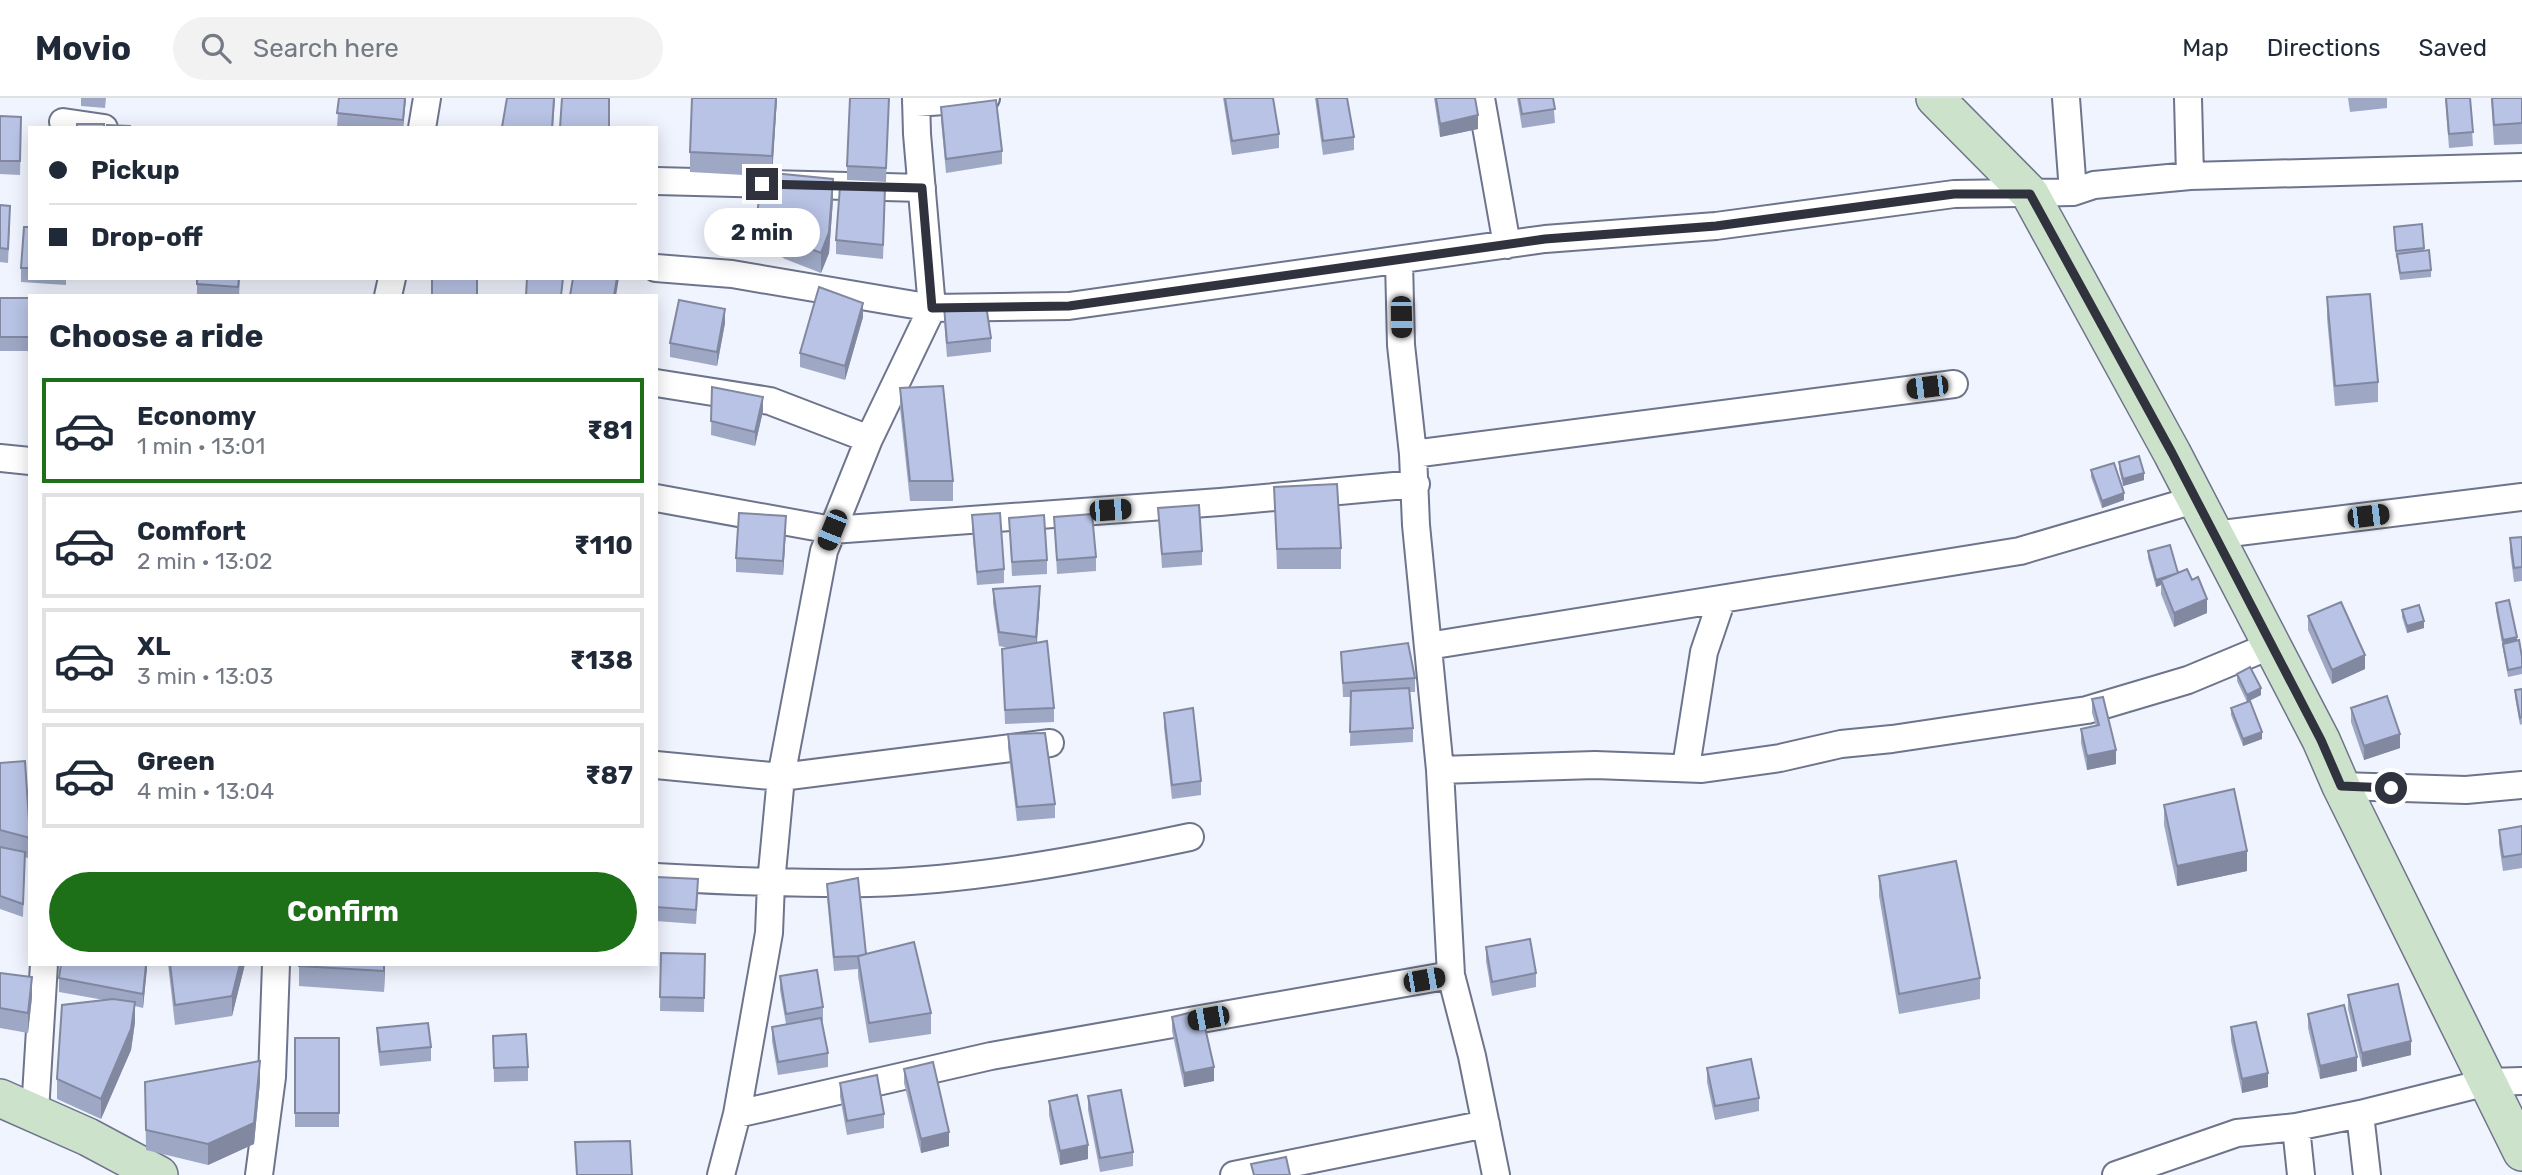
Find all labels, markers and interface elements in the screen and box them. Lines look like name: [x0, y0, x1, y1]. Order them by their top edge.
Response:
search box: [173, 17, 663, 80]
text: Movio: [35, 29, 131, 68]
icon: search: [197, 29, 235, 67]
text: Search here: [253, 33, 399, 64]
text: Map: [2182, 34, 2229, 62]
text: Directions: [2267, 34, 2380, 62]
text: Saved: [2418, 34, 2487, 62]
text: Pickup: [91, 155, 180, 186]
route end: [746, 168, 778, 200]
callout: 2 min: [704, 208, 820, 258]
text: 2 min: [731, 218, 793, 246]
text: Drop-off: [91, 222, 203, 253]
car: [1391, 296, 1412, 338]
text: Choose a ride: [49, 317, 263, 355]
car: [1905, 374, 1950, 400]
icon: car: [53, 399, 116, 462]
text: Economy: [137, 401, 256, 432]
text: ₹81: [587, 415, 633, 446]
text: 1 min · 13:01: [137, 432, 265, 460]
car: [1089, 498, 1132, 522]
car: [2346, 503, 2391, 529]
car: [815, 507, 850, 553]
icon: car: [53, 514, 116, 577]
text: Comfort: [137, 516, 246, 547]
text: ₹110: [574, 530, 633, 561]
text: 2 min · 13:02: [137, 547, 273, 575]
icon: car: [53, 629, 116, 692]
text: XL: [137, 631, 170, 662]
text: ₹138: [570, 645, 633, 676]
text: 3 min · 13:03: [137, 662, 273, 690]
icon: car: [53, 744, 116, 807]
text: Green: [137, 746, 215, 777]
text: ₹87: [585, 760, 633, 791]
route start: [2375, 772, 2407, 804]
text: 4 min · 13:04: [137, 777, 274, 805]
button: Confirm: [49, 872, 637, 952]
car: [1402, 966, 1447, 994]
car: [1186, 1004, 1231, 1032]

